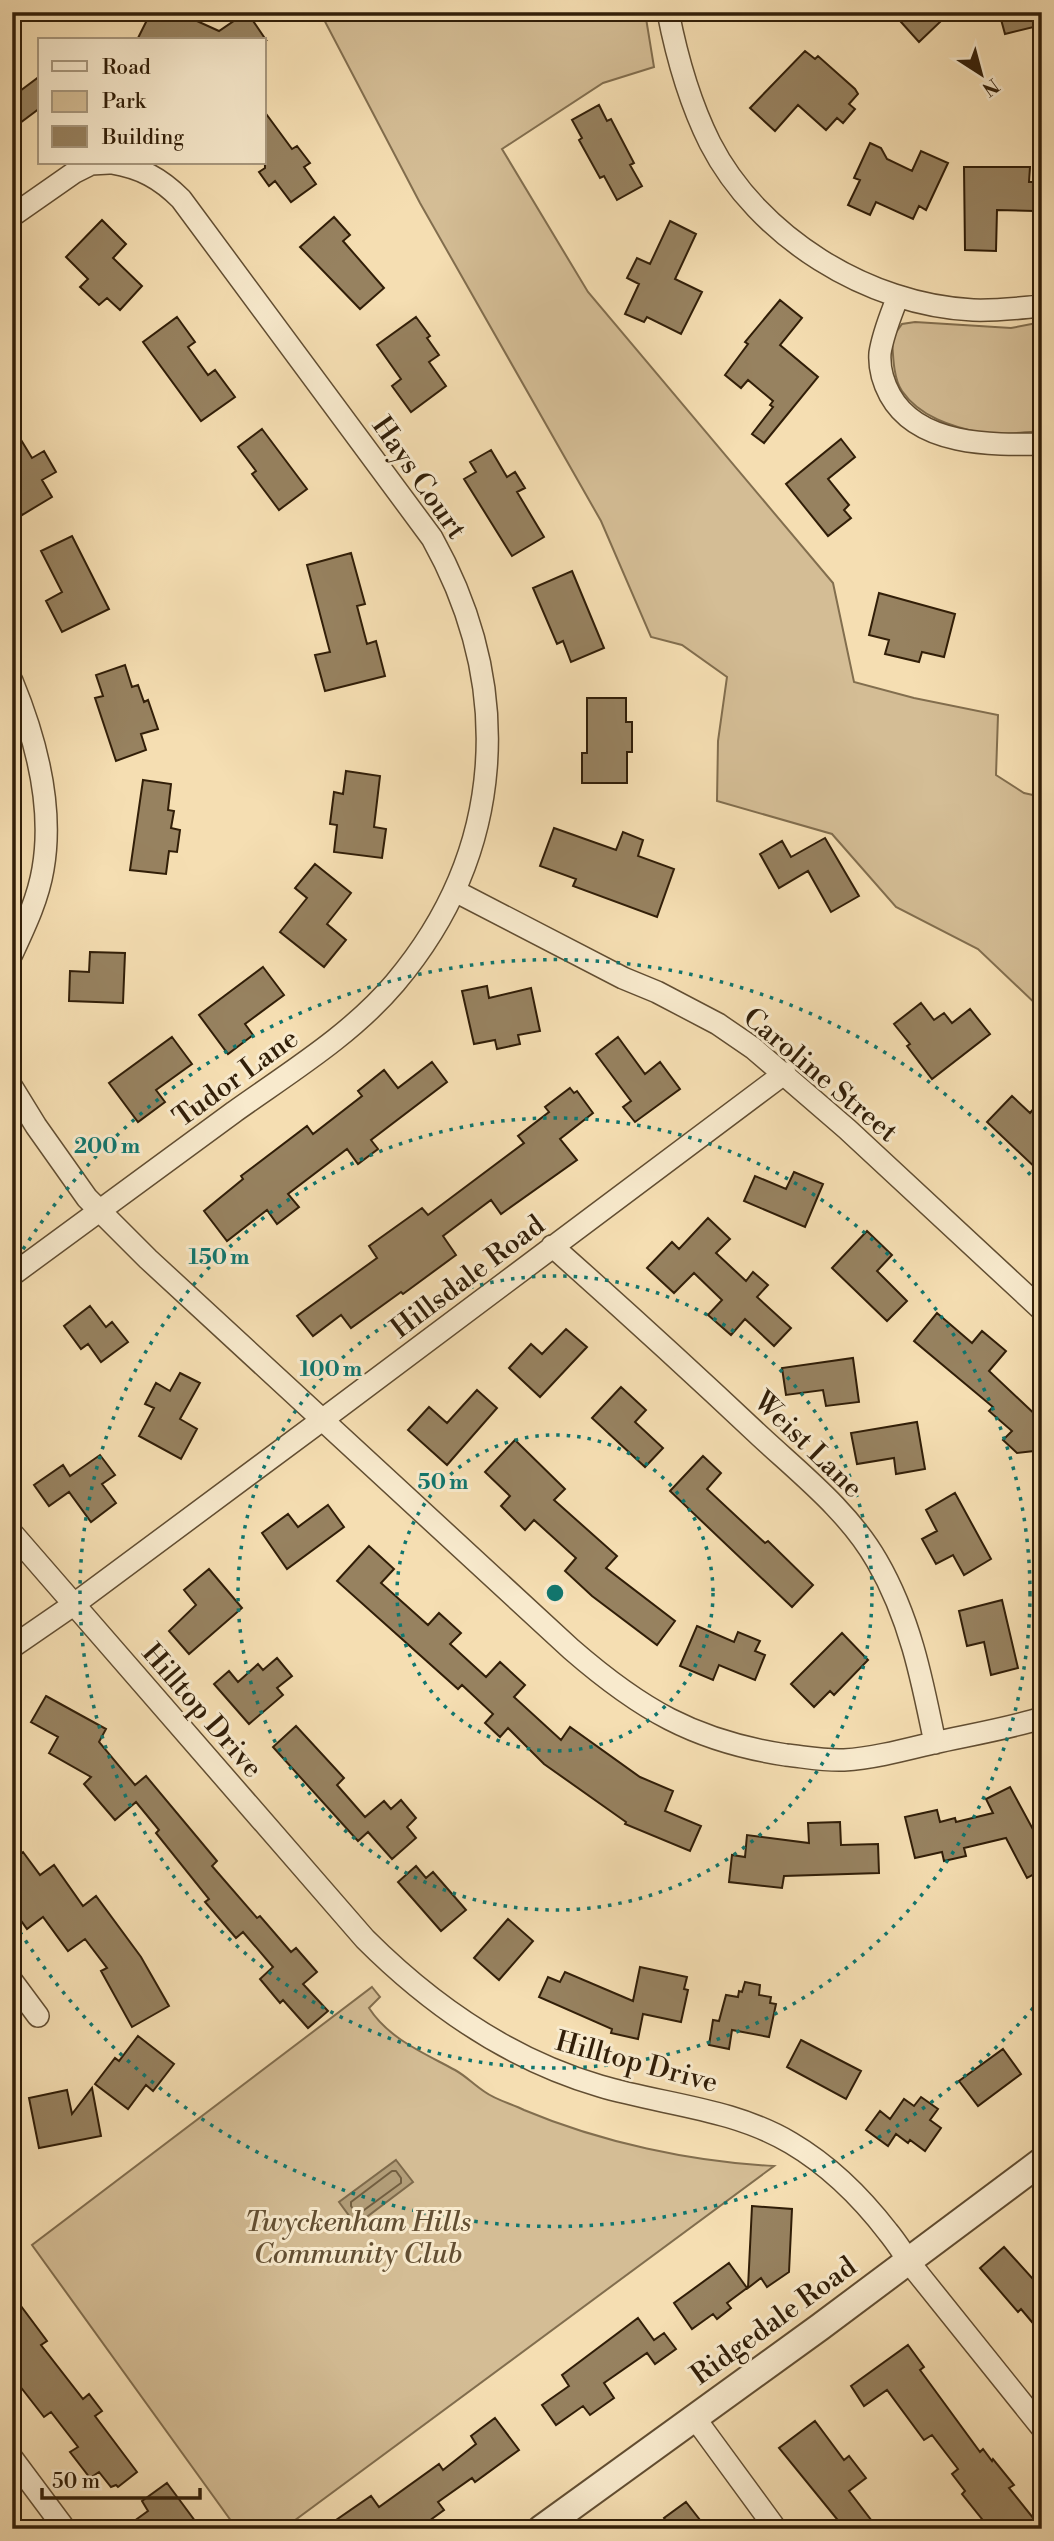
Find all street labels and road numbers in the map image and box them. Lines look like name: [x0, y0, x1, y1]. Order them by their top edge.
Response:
street label: Hays Court: [364, 410, 474, 546]
street label: Caroline Street: [736, 1000, 905, 1150]
street label: Tudor Lane: [166, 1021, 305, 1135]
street label: Hillsdale Road: [384, 1208, 552, 1346]
street label: Weist Lane: [745, 1384, 870, 1506]
street label: Hilltop Drive: [134, 1637, 270, 1785]
street label: Hilltop Drive: [552, 2024, 722, 2101]
street label: Ridgedale Road: [684, 2249, 864, 2393]

